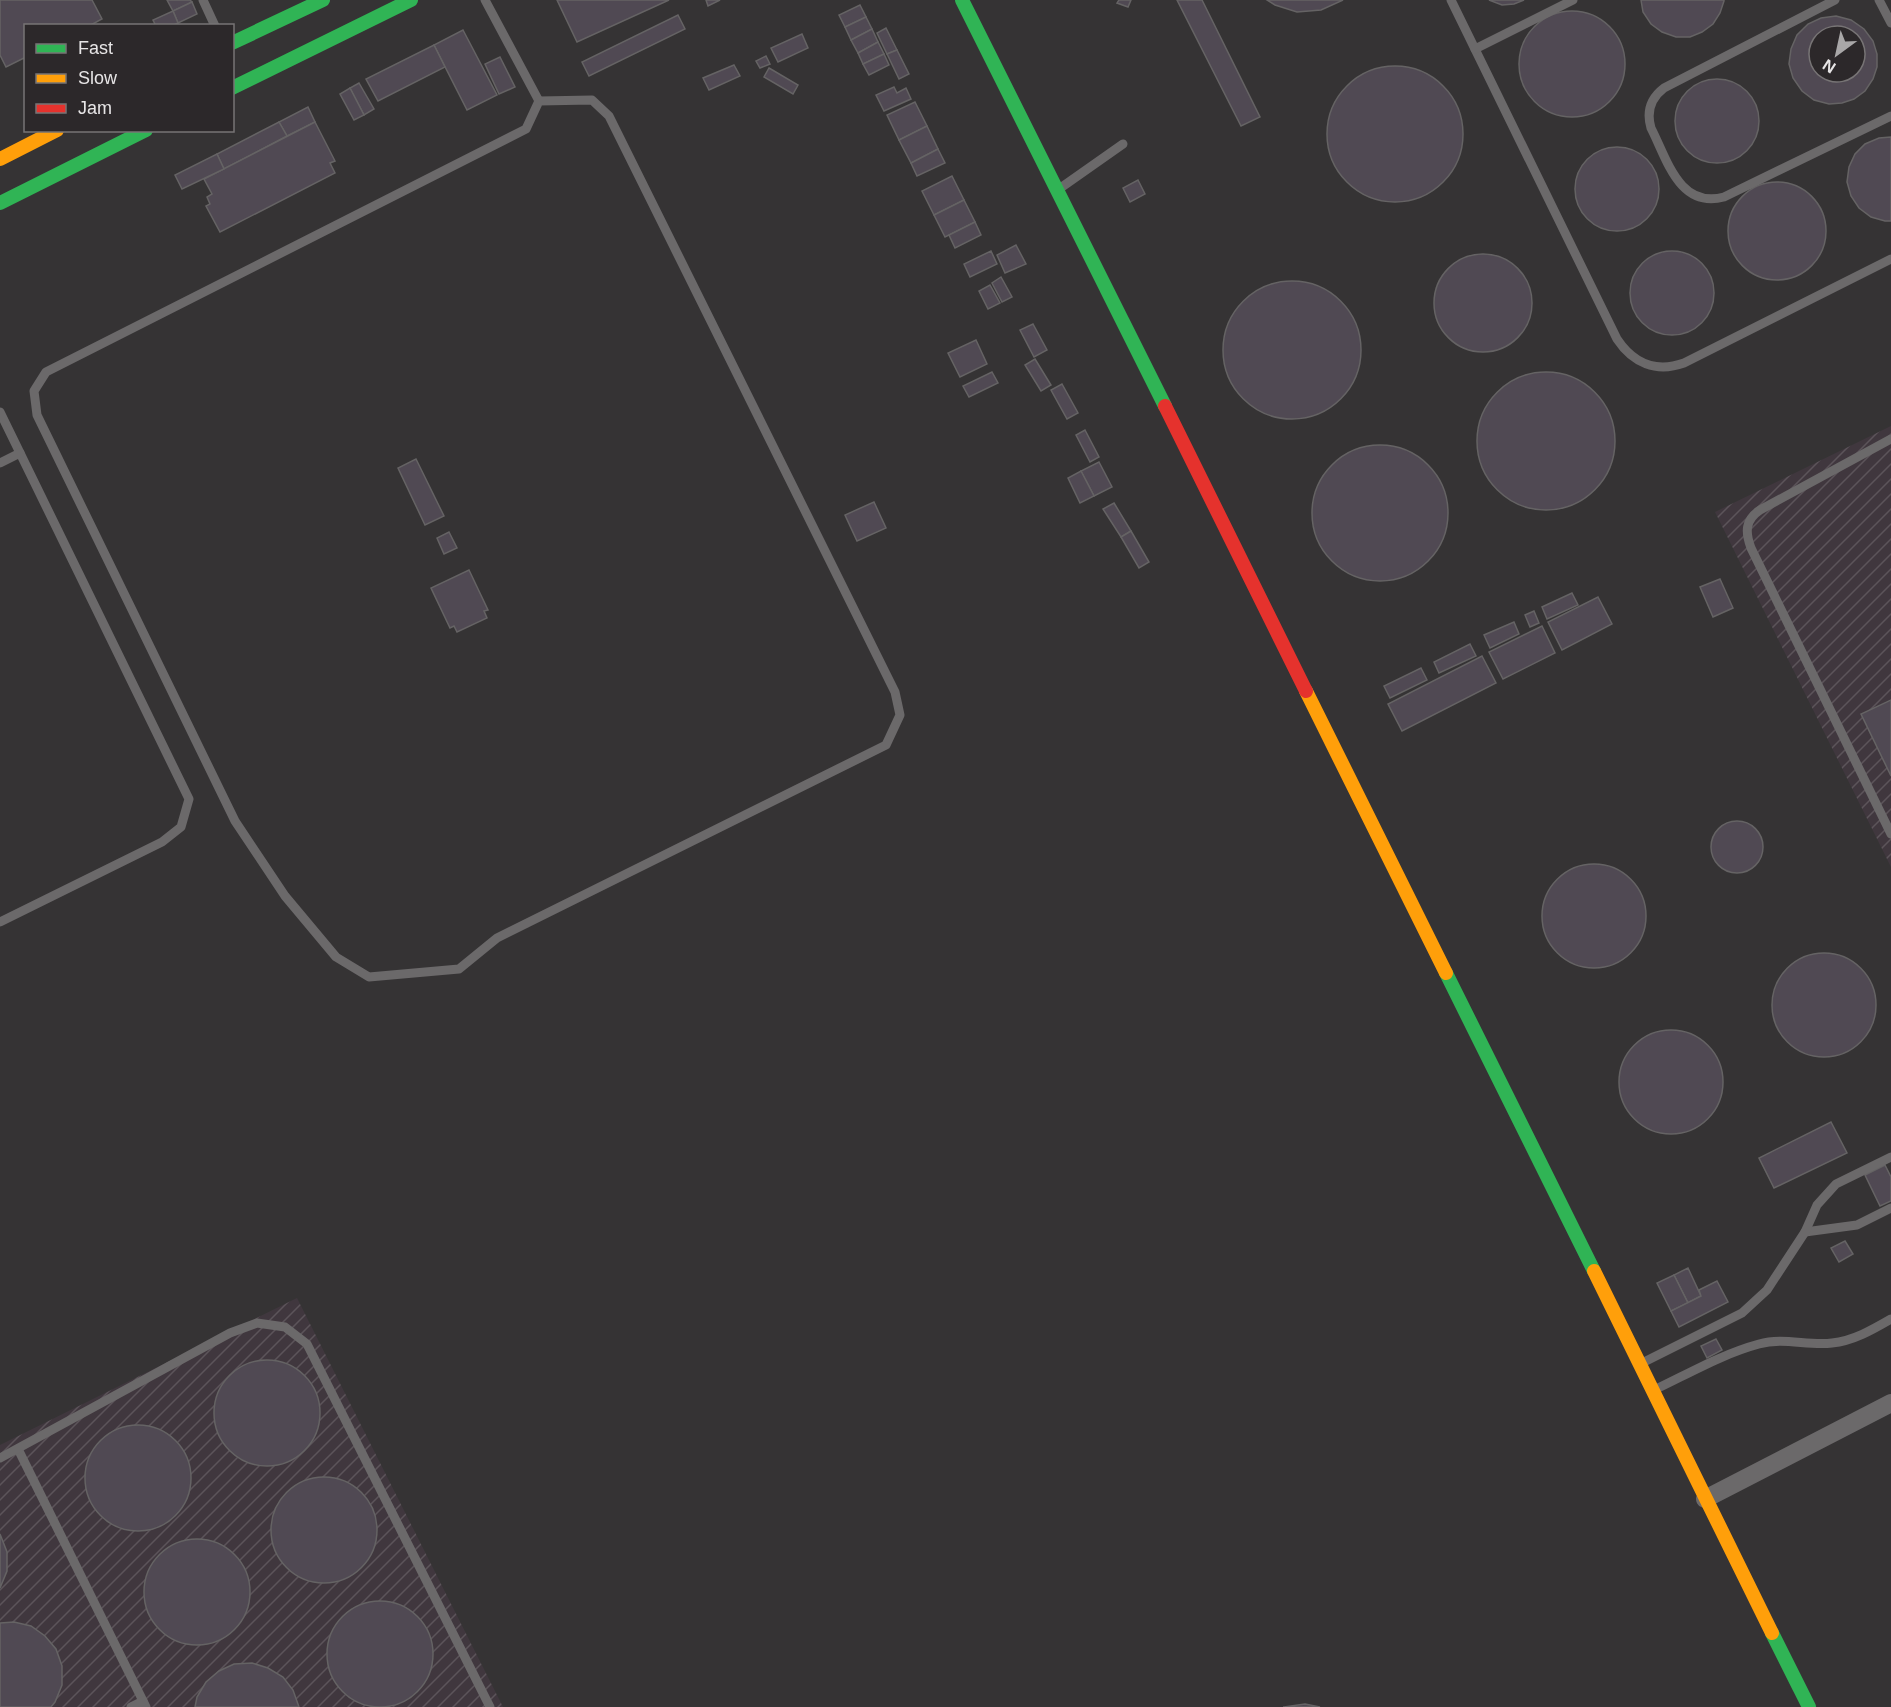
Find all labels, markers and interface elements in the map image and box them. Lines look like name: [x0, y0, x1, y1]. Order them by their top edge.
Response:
legend: [24, 24, 234, 132]
north arrow: [1807, 24, 1867, 84]
text: Fast: [78, 38, 113, 58]
text: N: [1820, 56, 1839, 76]
text: Slow: [78, 68, 118, 88]
text: Jam: [78, 98, 112, 118]

